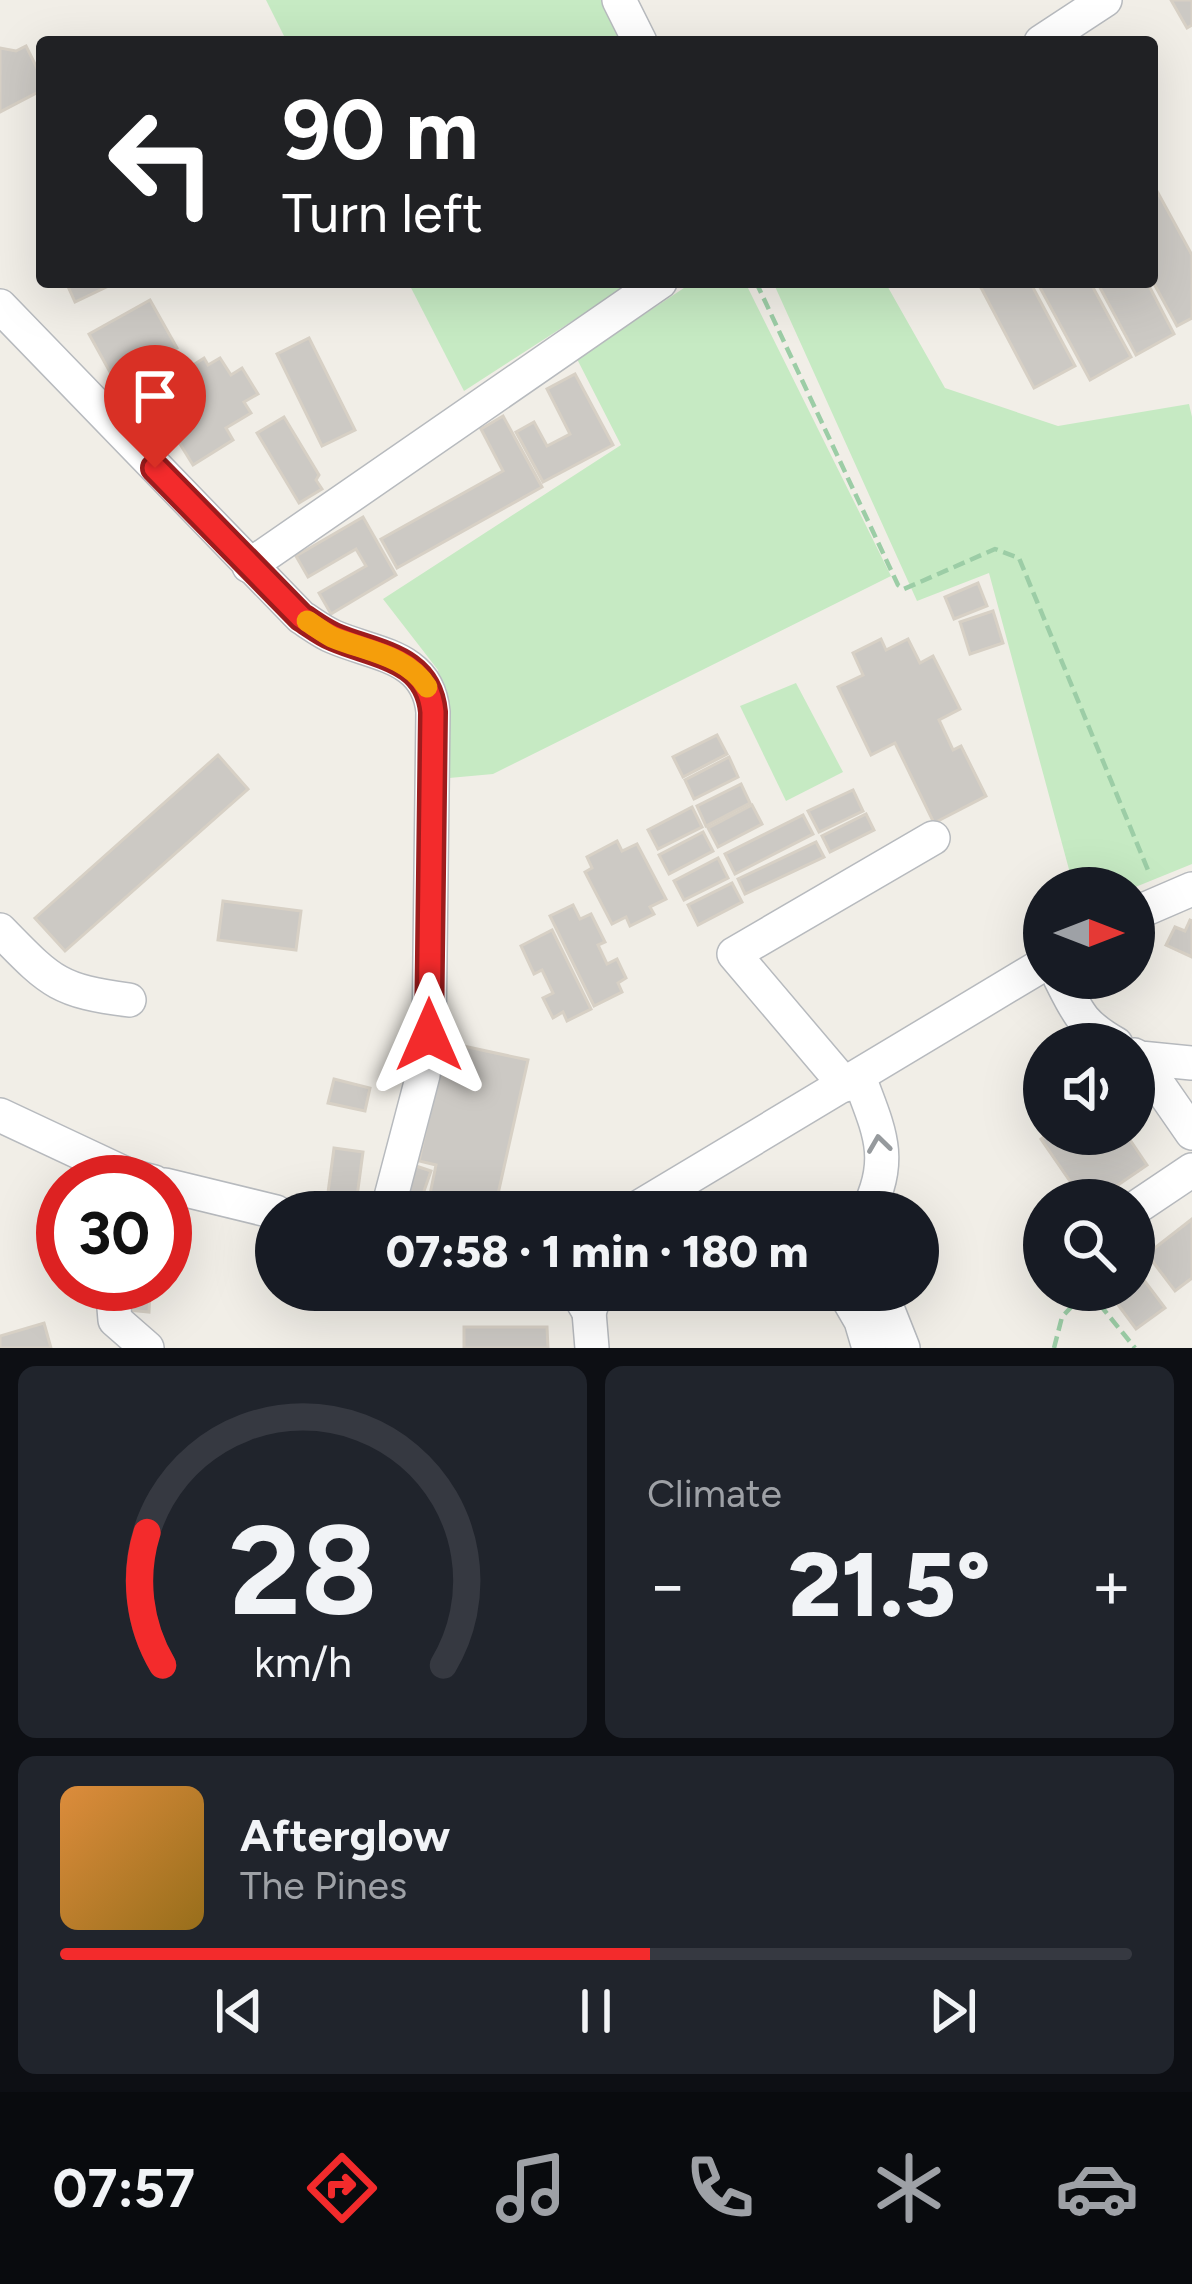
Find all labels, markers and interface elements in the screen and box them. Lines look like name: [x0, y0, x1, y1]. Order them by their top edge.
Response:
text: 90 m: [282, 79, 478, 180]
icon: left: [84, 84, 240, 240]
text: Turn left: [282, 181, 483, 246]
pin: [104, 345, 206, 468]
icon: arrive: [122, 363, 188, 429]
north arrow: [1023, 867, 1155, 999]
map controls: [1023, 867, 1155, 1311]
position arrow: [366, 972, 492, 1098]
button: sound: [1023, 1023, 1155, 1155]
one-way arrow: [867, 1135, 893, 1154]
speed limit sign: 30: [36, 1155, 192, 1311]
button: search: [1023, 1179, 1155, 1311]
text: 07:58 · 1 min · 180 m: [386, 1224, 808, 1278]
text: Climate: [647, 1470, 782, 1517]
text: 28: [228, 1495, 377, 1645]
text: 21.5°: [788, 1530, 991, 1639]
text: −: [647, 1545, 688, 1625]
text: +: [1091, 1545, 1132, 1625]
text: km/h: [254, 1636, 351, 1688]
text: Afterglow: [240, 1808, 450, 1862]
text: The Pines: [240, 1862, 407, 1909]
icon: previous: [206, 1978, 272, 2044]
icon: pause: [563, 1978, 629, 2044]
icon: next: [920, 1978, 986, 2044]
icon: directions: [300, 2146, 384, 2230]
icon: music: [489, 2146, 573, 2230]
icon: phone: [678, 2146, 762, 2230]
icon: climate: [867, 2146, 951, 2230]
icon: car: [1055, 2146, 1139, 2230]
text: 07:57: [52, 2156, 195, 2221]

